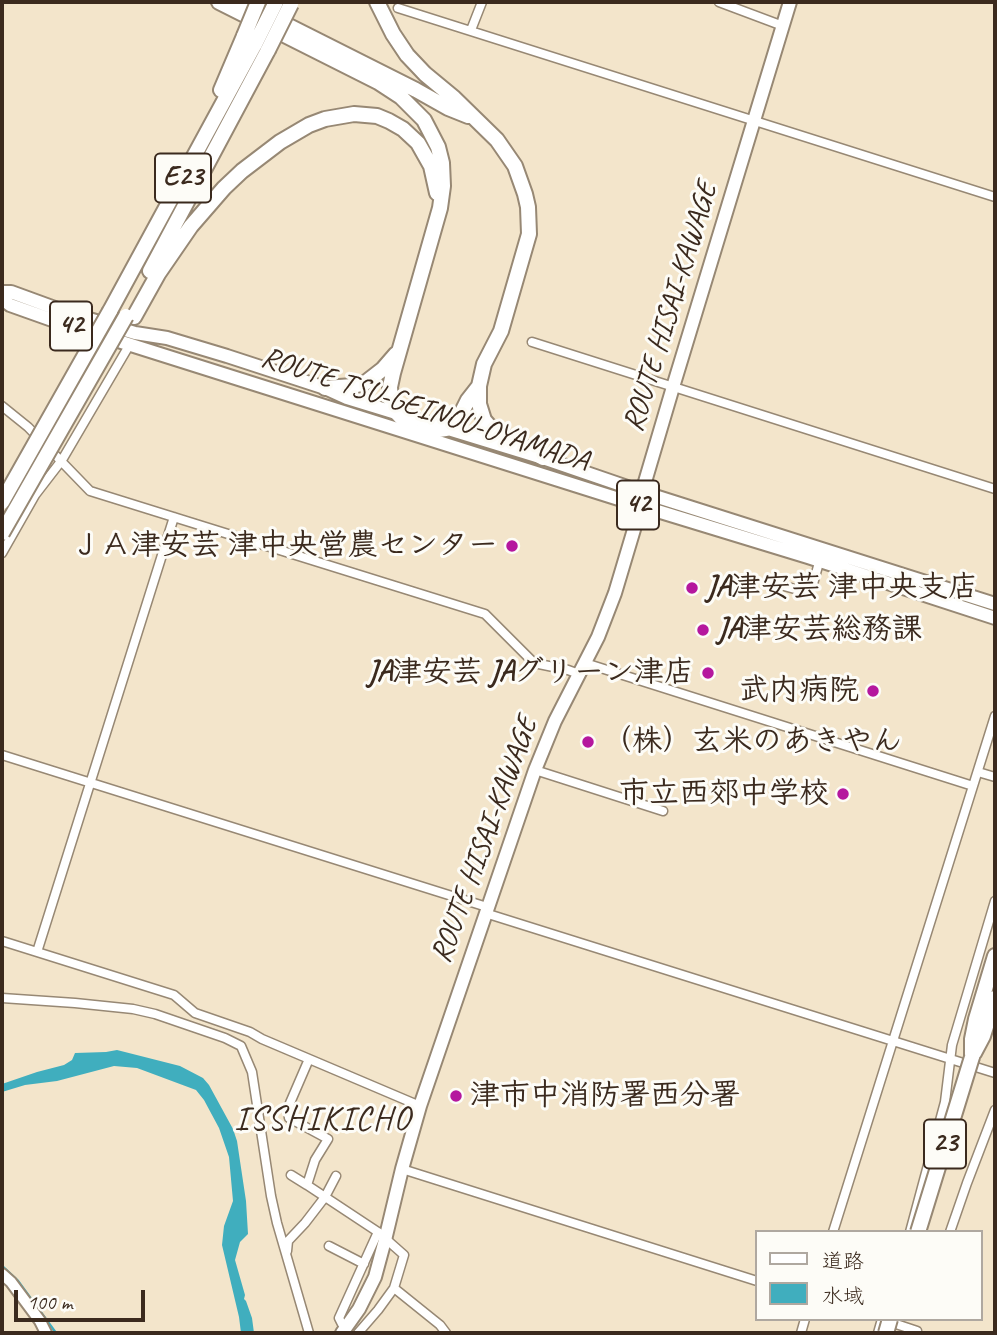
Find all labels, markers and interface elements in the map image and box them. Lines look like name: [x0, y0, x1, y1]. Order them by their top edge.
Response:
road number: E23: [155, 154, 211, 202]
street label: ROUTE HISAI-KAWAGE: [616, 178, 726, 436]
road number: 42: [50, 302, 92, 350]
street label: ROUTE TSU-GEINOU-OYAMADA: [257, 340, 593, 480]
road number: 42: [617, 480, 659, 530]
place label: ＪＡ津安芸 津中央営農センター: [71, 528, 498, 564]
marker: ＪＡ津安芸 津中央営農センター: [504, 538, 520, 554]
place label: JA津安芸 津中央支店: [706, 570, 978, 606]
marker: JA津安芸 津中央支店: [684, 580, 700, 596]
place label: JA津安芸総務課: [717, 612, 922, 648]
marker: JA津安芸総務課: [695, 622, 711, 638]
place label: JA津安芸 JAグリーン津店: [367, 655, 694, 691]
marker: JA津安芸 JAグリーン津店: [700, 665, 716, 681]
place label: 武内病院: [739, 673, 859, 709]
marker: 武内病院: [865, 683, 881, 699]
street label: ROUTE HISAI-KAWAGE: [424, 712, 546, 968]
place label: （株）玄米のあきやん: [602, 724, 902, 760]
marker: （株）玄米のあきやん: [580, 734, 596, 750]
place label: 市立西郊中学校: [619, 776, 829, 812]
marker: 市立西郊中学校: [835, 786, 851, 802]
place label: 津市中消防署西分署: [470, 1078, 740, 1114]
marker: 津市中消防署西分署: [448, 1088, 464, 1104]
district label: ISSHIKICHO: [235, 1100, 411, 1140]
road number: 23: [924, 1120, 966, 1168]
legend: [755, 1230, 983, 1321]
text: 道路: [822, 1248, 864, 1274]
scale bar: [18, 1276, 149, 1320]
text: 水域: [822, 1283, 864, 1309]
text: 100 m: [27, 1289, 72, 1315]

